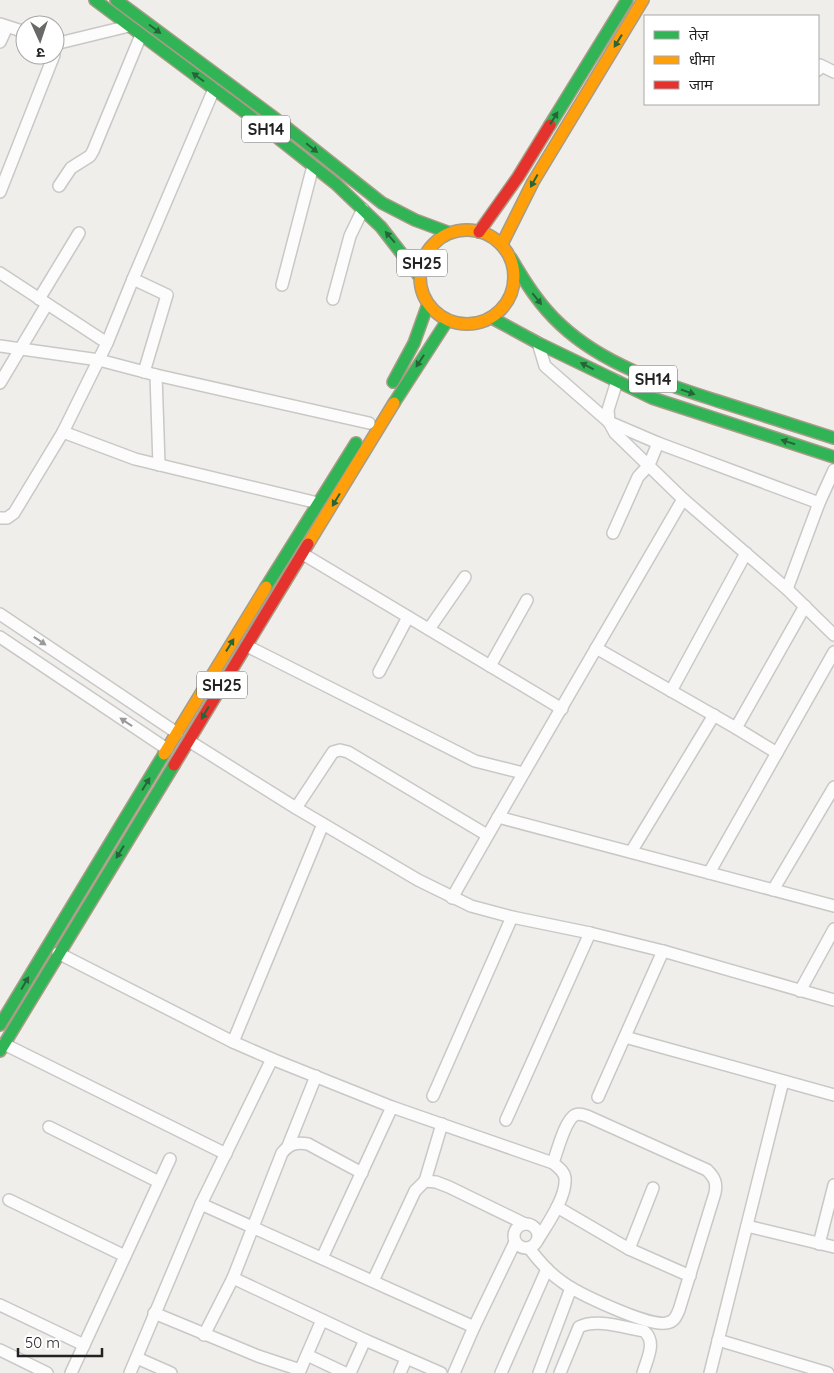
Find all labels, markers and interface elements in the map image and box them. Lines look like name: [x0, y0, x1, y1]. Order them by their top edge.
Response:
north arrow: [15, 15, 65, 65]
legend: [644, 15, 819, 105]
one-way arrow: [148, 24, 161, 35]
text: तेज़: [689, 25, 710, 44]
one-way arrow: [613, 35, 622, 48]
text: उ: [35, 44, 45, 62]
text: धीमा: [689, 50, 716, 69]
one-way arrow: [191, 72, 205, 82]
text: जाम: [689, 75, 714, 94]
one-way arrow: [549, 111, 558, 124]
road number: SH14: [242, 116, 290, 142]
one-way arrow: [305, 143, 318, 154]
one-way arrow: [530, 173, 538, 188]
one-way arrow: [384, 231, 395, 244]
road number: SH25: [397, 250, 447, 276]
one-way arrow: [532, 293, 543, 306]
one-way arrow: [415, 354, 425, 368]
one-way arrow: [580, 362, 594, 370]
road number: SH14: [629, 366, 677, 392]
one-way arrow: [681, 388, 696, 396]
one-way arrow: [780, 438, 795, 446]
one-way arrow: [331, 494, 340, 507]
one-way arrow: [34, 636, 47, 646]
one-way arrow: [225, 639, 235, 652]
road number: SH25: [197, 672, 247, 698]
one-way arrow: [201, 707, 210, 720]
one-way arrow: [120, 717, 133, 727]
one-way arrow: [141, 778, 150, 791]
one-way arrow: [116, 845, 125, 858]
one-way arrow: [20, 976, 29, 989]
scale bar: [18, 1326, 101, 1358]
text: 50 m: [25, 1333, 60, 1352]

